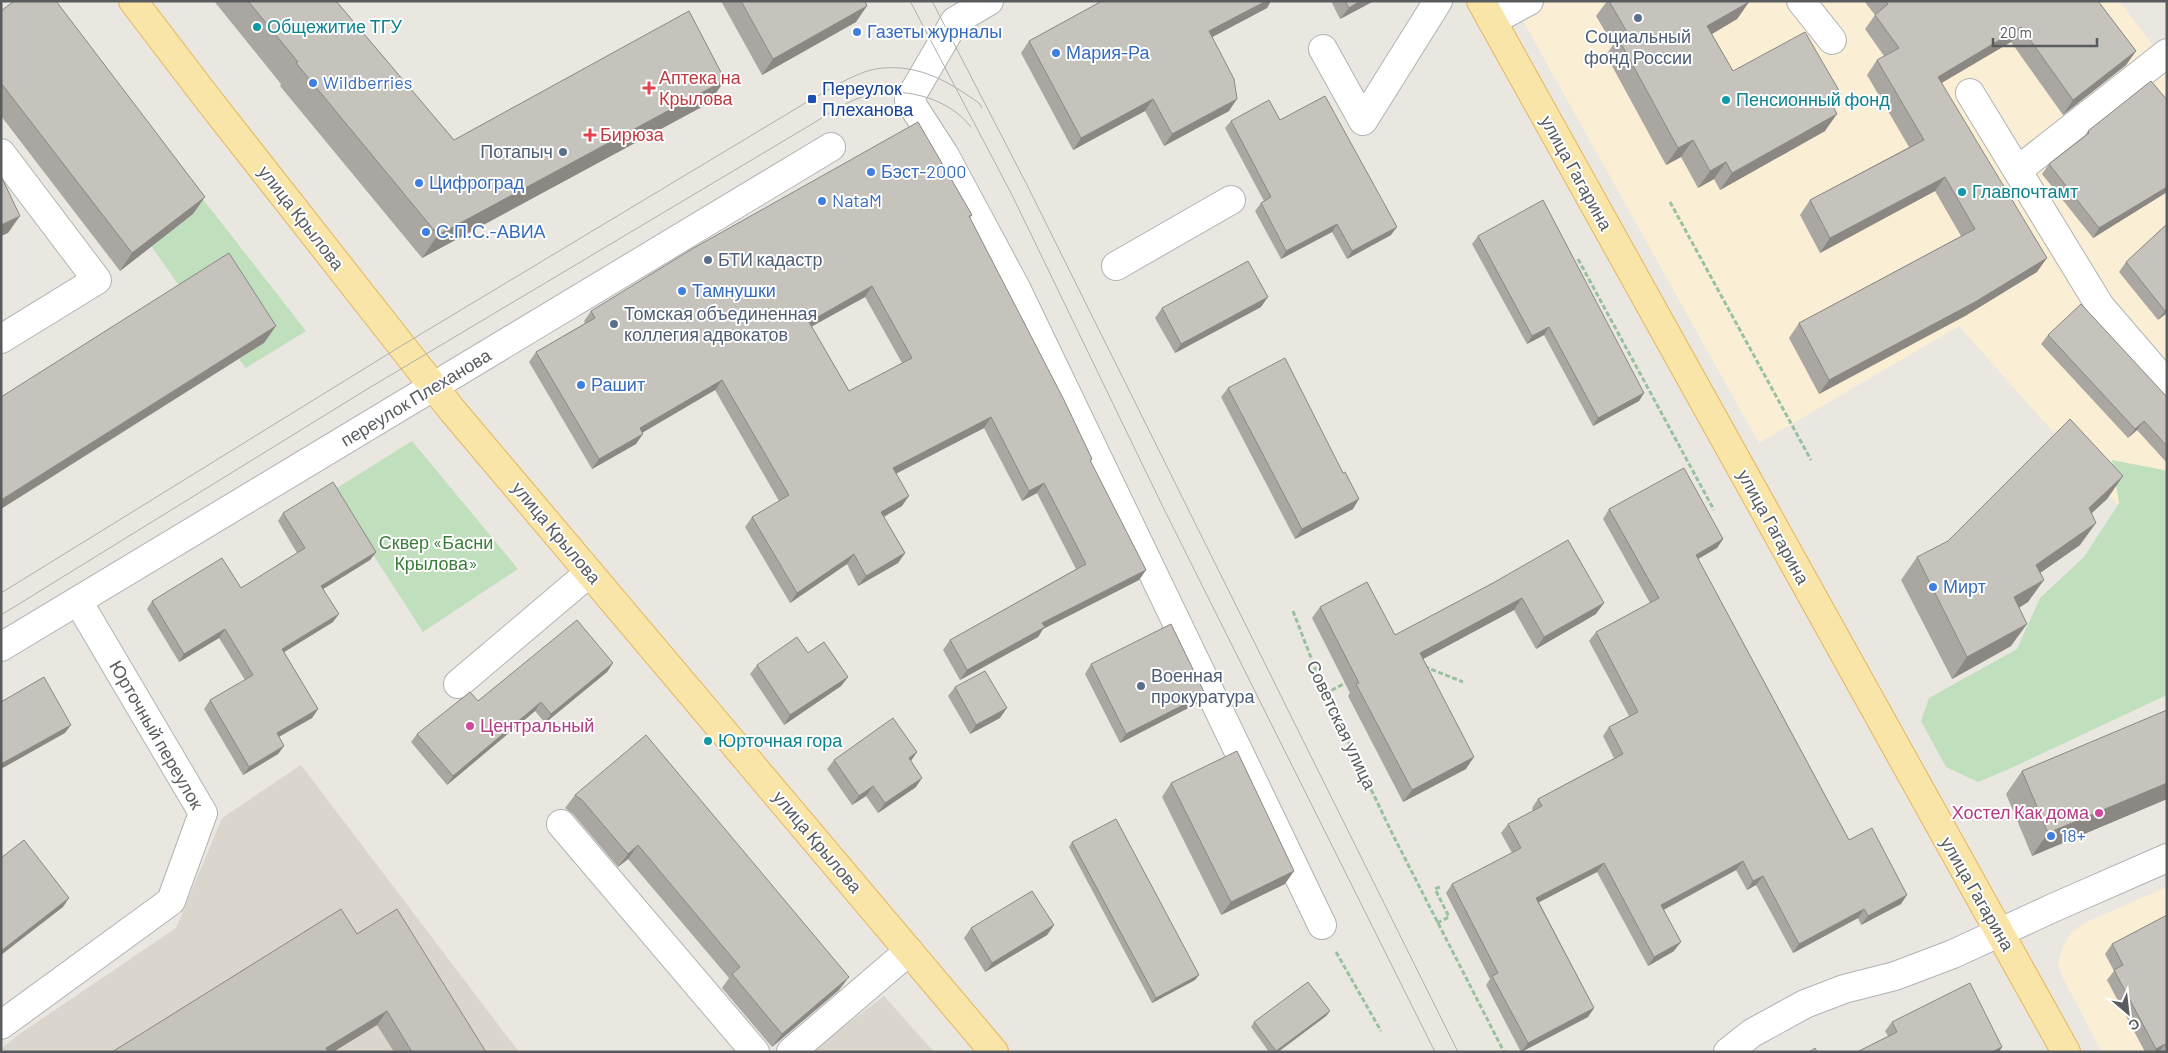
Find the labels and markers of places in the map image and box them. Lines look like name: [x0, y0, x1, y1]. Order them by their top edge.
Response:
marker: Социальный фонд России: [1632, 12, 1644, 24]
place label: Общежитие ТГУ: [267, 15, 402, 37]
place label: Газеты журналы: [867, 20, 1002, 42]
marker: Общежитие ТГУ: [251, 21, 263, 33]
place label: Социальный фонд России: [1584, 25, 1692, 68]
marker: Газеты журналы: [851, 26, 863, 38]
place label: Мария-Ра: [1066, 41, 1151, 63]
marker: Мария-Ра: [1050, 47, 1062, 59]
place label: Аптека на Крылова: [659, 66, 742, 109]
place label: Wildberries: [323, 71, 412, 93]
marker: Wildberries: [307, 77, 319, 89]
place label: Переулок Плеханова: [822, 77, 914, 120]
marker: Аптека на Крылова: [643, 82, 655, 94]
place label: Пенсионный фонд: [1736, 88, 1890, 110]
marker: Переулок Плеханова: [806, 93, 818, 105]
marker: Пенсионный фонд: [1720, 94, 1732, 106]
place label: Бирюза: [600, 123, 665, 145]
marker: Бирюза: [584, 129, 596, 141]
place label: Потапыч: [480, 140, 553, 162]
marker: Потапыч: [557, 146, 569, 158]
place label: Бэст-2000: [881, 160, 967, 182]
marker: Бэст-2000: [865, 166, 877, 178]
place label: Цифроград: [429, 171, 525, 193]
marker: Цифроград: [413, 177, 425, 189]
place label: Главпочтамт: [1972, 180, 2078, 202]
marker: Главпочтамт: [1956, 186, 1968, 198]
place label: NataM: [832, 189, 882, 211]
marker: NataM: [816, 195, 828, 207]
place label: С.П.С.-АВИА: [436, 220, 546, 242]
marker: С.П.С.-АВИА: [420, 226, 432, 238]
place label: БТИ кадастр: [718, 248, 823, 270]
marker: БТИ кадастр: [702, 254, 714, 266]
place label: Тамнушки: [692, 279, 776, 301]
marker: Тамнушки: [676, 285, 688, 297]
place label: Томская объединенная коллегия адвокатов: [624, 302, 817, 345]
marker: Томская объединенная коллегия адвокатов: [608, 318, 620, 330]
place label: Рашит: [591, 373, 645, 395]
marker: Рашит: [575, 379, 587, 391]
place label: Мирт: [1943, 575, 1986, 597]
marker: Мирт: [1927, 581, 1939, 593]
place label: Военная прокуратура: [1151, 664, 1256, 707]
marker: Военная прокуратура: [1135, 680, 1147, 692]
place label: Центральный: [480, 714, 594, 736]
marker: Центральный: [464, 720, 476, 732]
place label: Юрточная гора: [718, 729, 843, 751]
marker: Юрточная гора: [702, 735, 714, 747]
place label: Хостел Как дома: [1952, 801, 2090, 823]
marker: Хостел Как дома: [2093, 807, 2105, 819]
place label: 18+: [2061, 824, 2086, 846]
marker: 18+: [2045, 830, 2057, 842]

